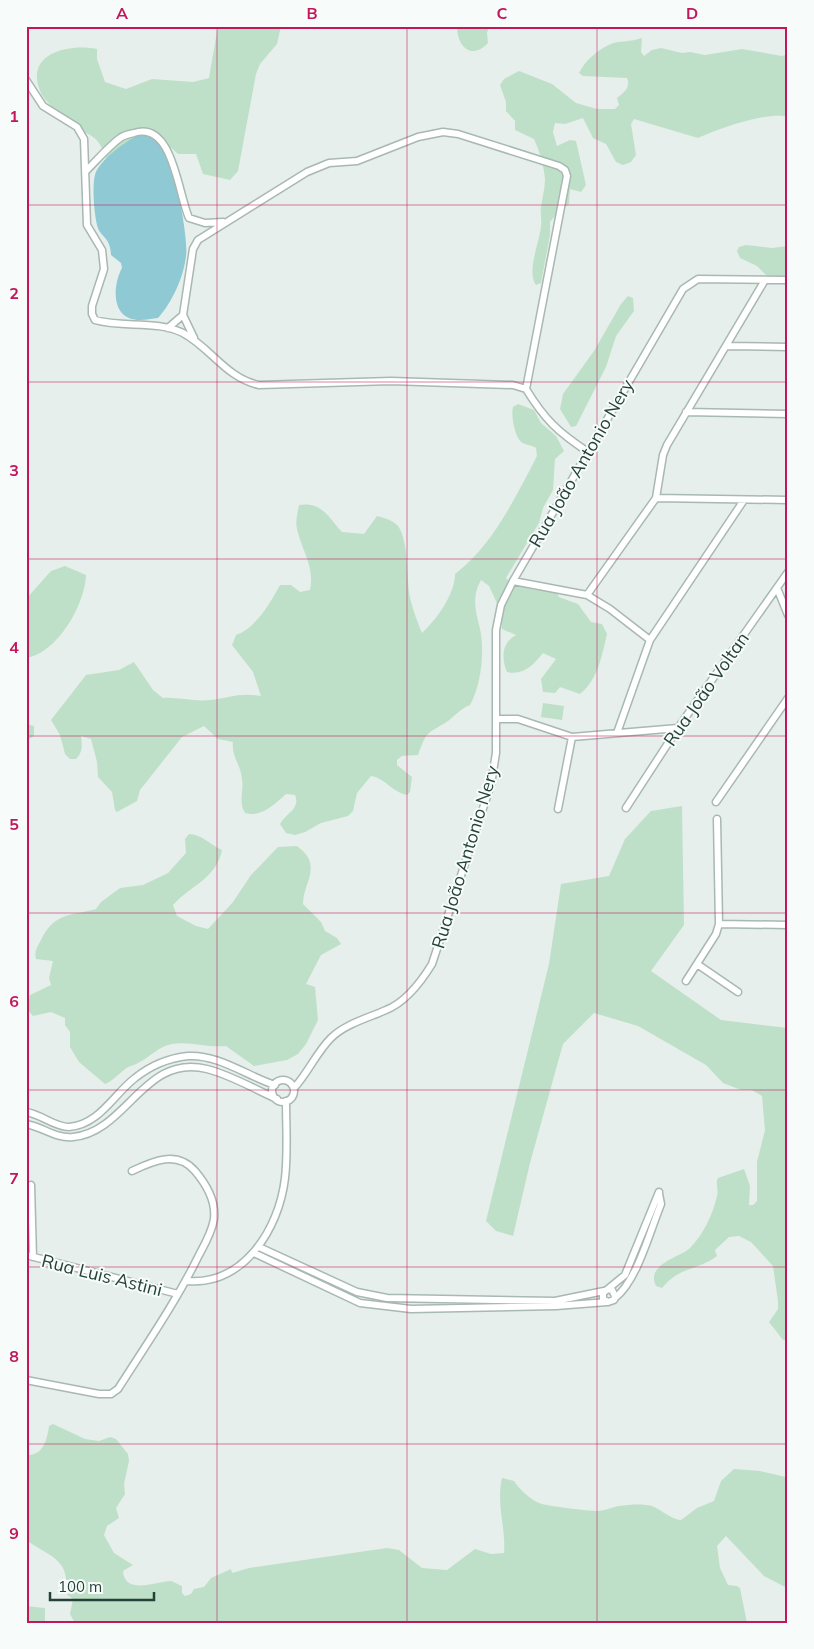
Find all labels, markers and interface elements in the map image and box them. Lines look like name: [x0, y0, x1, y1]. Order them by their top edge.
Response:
text: A: [116, 3, 128, 23]
text: B: [306, 3, 318, 23]
text: C: [497, 3, 508, 23]
text: D: [686, 3, 698, 23]
text: 1: [9, 106, 19, 126]
text: 2: [9, 283, 19, 303]
street label: Rua João Antonio Nery: [523, 374, 639, 551]
text: 3: [9, 460, 19, 480]
street label: Rua João Voltan: [658, 628, 754, 750]
text: 4: [9, 637, 19, 657]
street label: Rua João Antonio Nery: [426, 762, 504, 951]
text: 5: [9, 814, 19, 834]
text: 6: [9, 991, 19, 1011]
text: 7: [9, 1168, 19, 1188]
street label: Rua Luis Astini: [39, 1249, 165, 1301]
text: 8: [9, 1346, 19, 1366]
text: 9: [9, 1523, 19, 1543]
scale bar: [50, 1569, 154, 1601]
text: 100 m: [58, 1577, 102, 1596]

